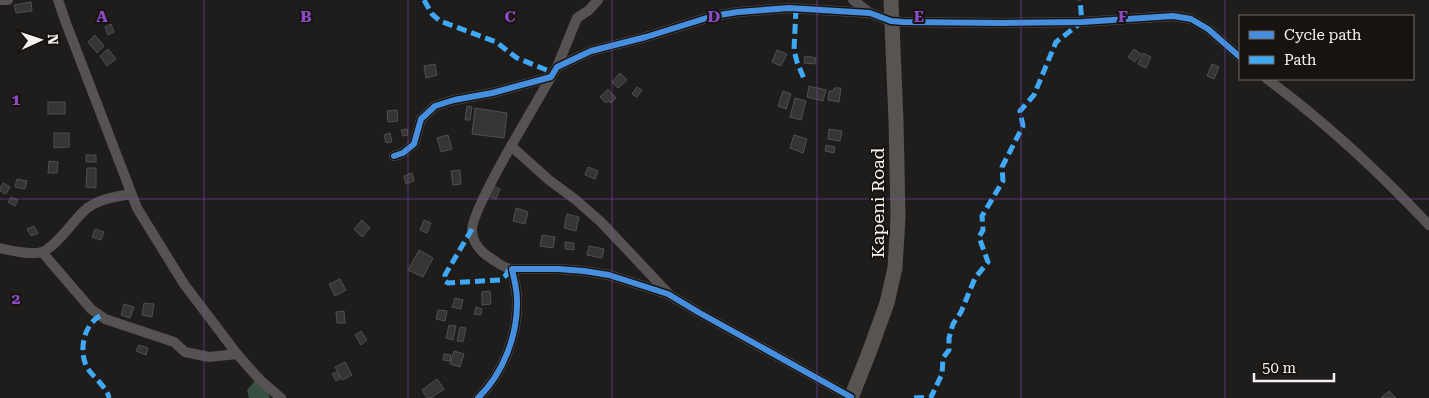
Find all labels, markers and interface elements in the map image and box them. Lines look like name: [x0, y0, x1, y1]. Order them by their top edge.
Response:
text: A: [96, 7, 108, 26]
text: B: [300, 7, 312, 26]
text: C: [504, 7, 516, 26]
text: D: [708, 7, 721, 26]
text: E: [914, 7, 924, 26]
text: F: [1118, 7, 1128, 26]
north arrow: [15, 15, 65, 65]
legend: [1239, 15, 1414, 80]
text: Cycle path: [1284, 26, 1362, 44]
text: N: [45, 34, 61, 45]
text: Path: [1284, 51, 1317, 69]
text: 1: [12, 90, 21, 109]
street label: Kapeni Road: [867, 147, 888, 258]
text: 2: [12, 289, 21, 308]
scale bar: [1254, 350, 1334, 382]
text: 50 m: [1262, 359, 1297, 377]

